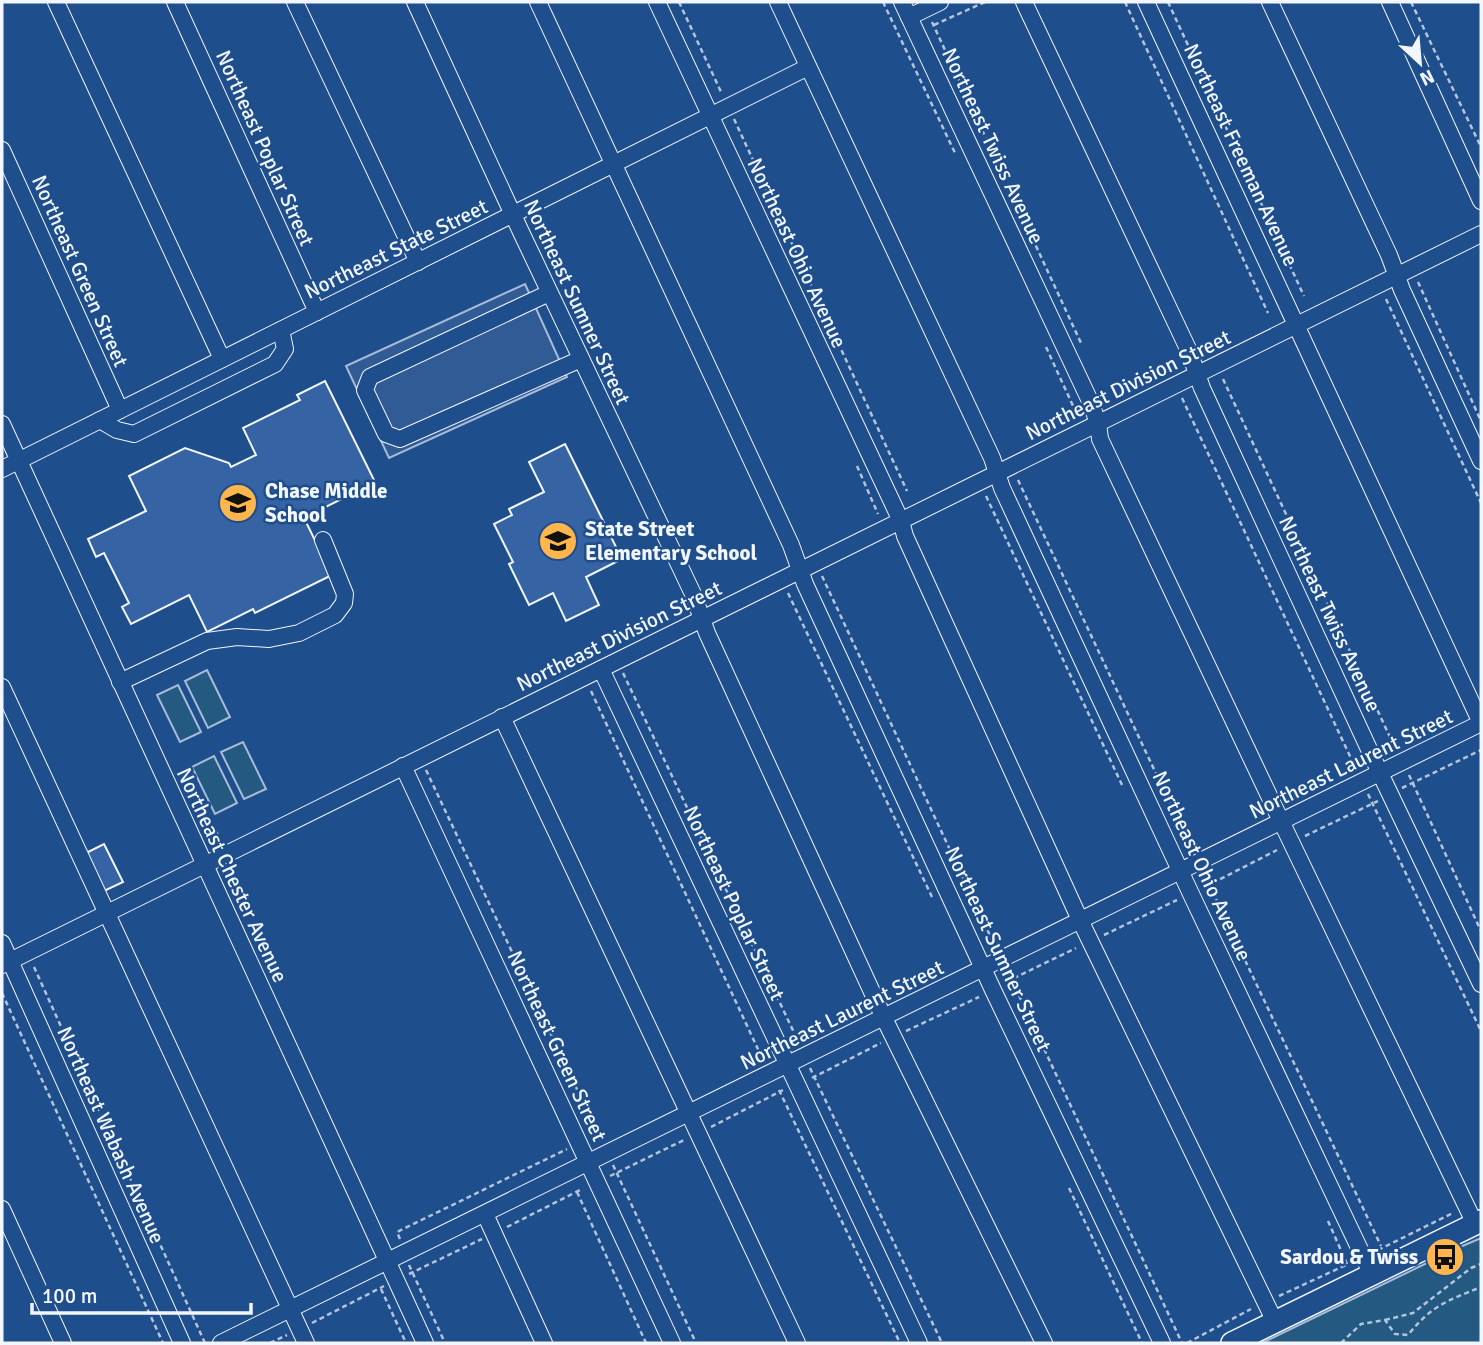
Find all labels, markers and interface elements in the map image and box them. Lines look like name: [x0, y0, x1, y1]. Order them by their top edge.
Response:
north arrow: [1385, 28, 1455, 98]
street label: Northeast Freeman Avenue: [1178, 40, 1304, 270]
street label: Northeast Twiss Avenue: [936, 44, 1050, 248]
street label: Northeast Poplar Street: [210, 46, 320, 250]
text: N: [1416, 64, 1438, 91]
street label: Northeast Ohio Avenue: [742, 154, 852, 352]
street label: Northeast Green Street: [26, 171, 134, 371]
street label: Northeast State Street: [300, 193, 492, 305]
street label: Northeast Sumner Street: [518, 195, 636, 409]
street label: Northeast Division Street: [1021, 324, 1235, 446]
place label: Chase Middle School: [265, 478, 387, 528]
school or university icon: Chase Middle School: [217, 482, 259, 524]
street label: Northeast Twiss Avenue: [1273, 512, 1387, 716]
place label: State Street Elementary School: [585, 516, 757, 566]
school or university icon: State Street Elementary School: [537, 520, 579, 562]
street label: Northeast Division Street: [512, 575, 726, 697]
street label: Northeast Laurent Street: [1245, 703, 1457, 825]
street label: Northeast Chester Avenue: [171, 763, 293, 987]
street label: Northeast Ohio Avenue: [1147, 767, 1257, 965]
street label: Northeast Poplar Street: [677, 802, 791, 1004]
street label: Northeast Sumner Street: [939, 842, 1057, 1056]
street label: Northeast Green Street: [501, 947, 613, 1145]
street label: Northeast Laurent Street: [736, 954, 948, 1076]
street label: Northeast Wabash Avenue: [51, 1022, 171, 1248]
bus stop icon: Sardou & Twiss: [1424, 1236, 1466, 1278]
place label: Sardou & Twiss: [1280, 1244, 1418, 1270]
scale bar: [32, 1272, 250, 1316]
text: 100 m: [42, 1283, 97, 1309]

